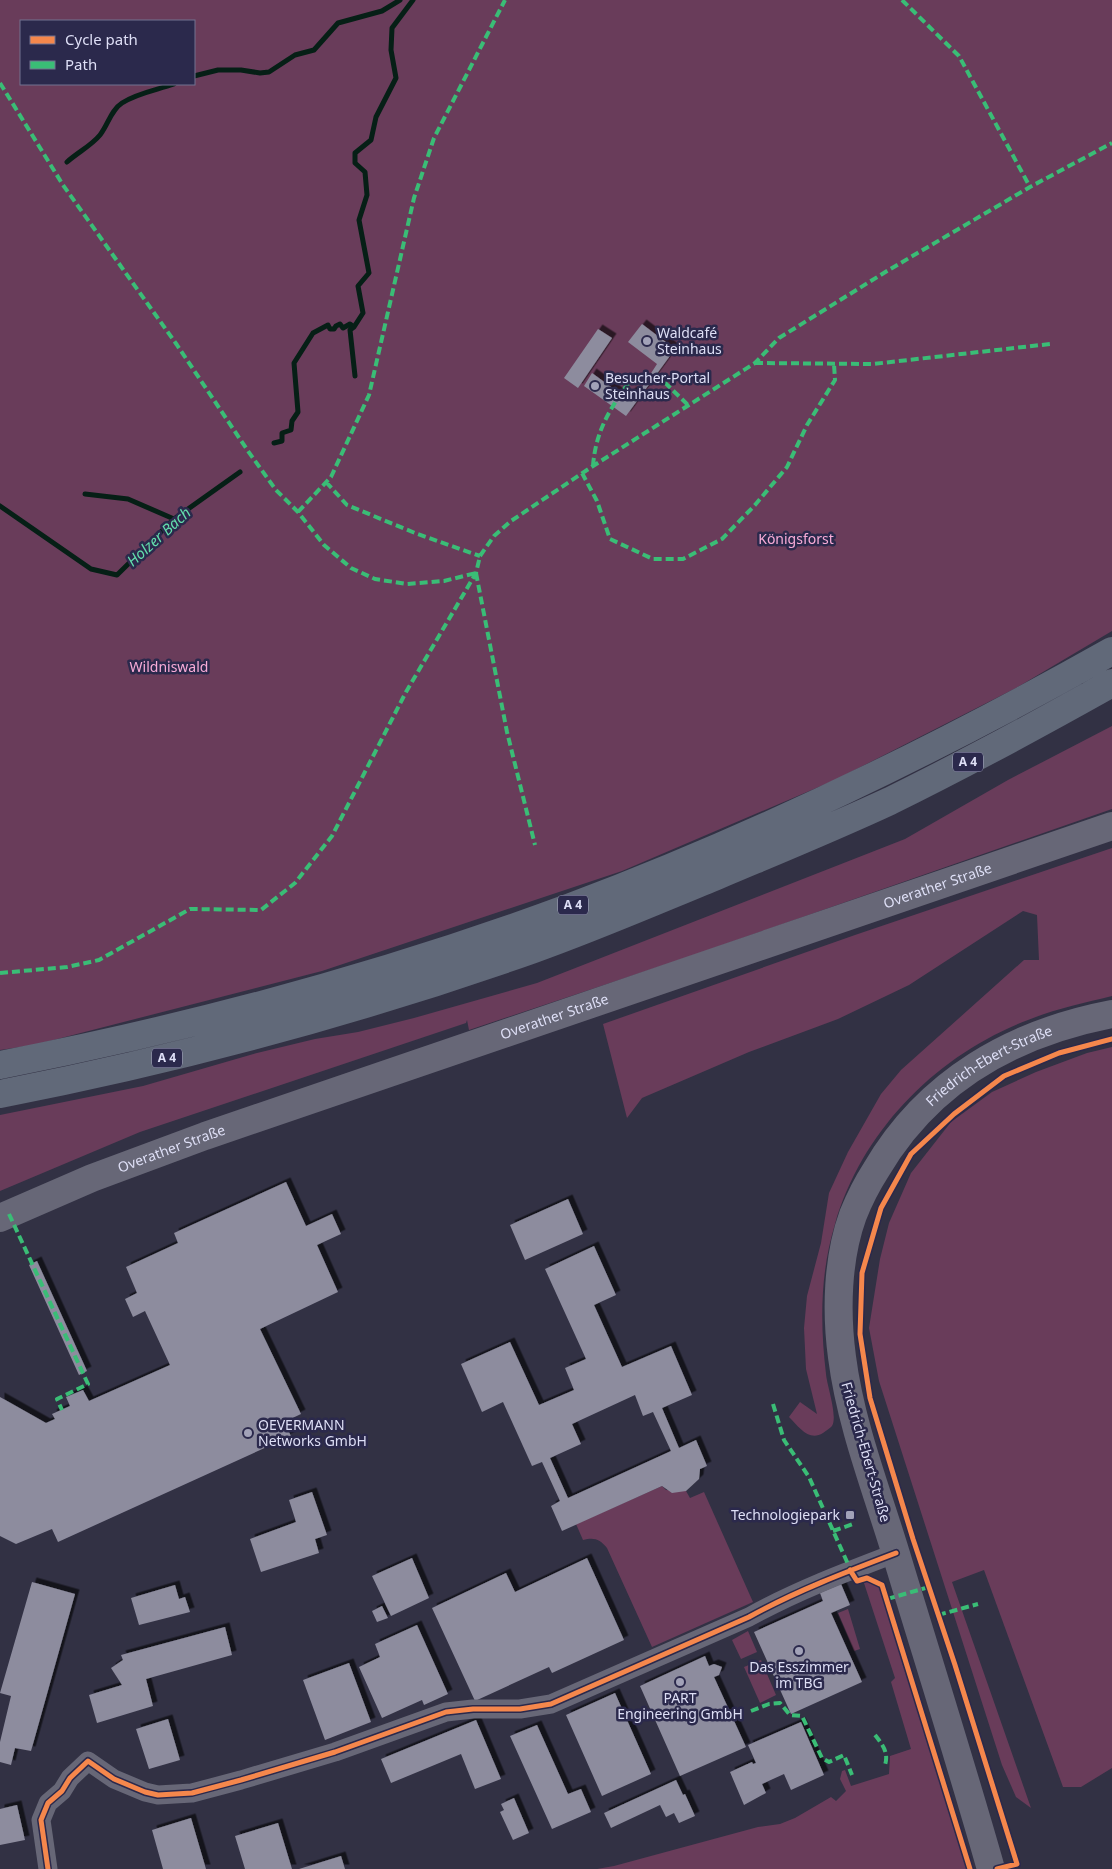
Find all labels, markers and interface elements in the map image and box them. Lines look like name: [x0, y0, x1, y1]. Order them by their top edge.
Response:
legend: [20, 20, 195, 85]
text: Cycle path: [65, 29, 138, 49]
text: Path: [65, 54, 97, 74]
place label: Waldcafé Steinhaus: [657, 323, 722, 358]
marker: Waldcafé Steinhaus: [641, 335, 653, 347]
place label: Besucher-Portal Steinhaus: [605, 368, 710, 403]
marker: Besucher-Portal Steinhaus: [589, 380, 601, 392]
water label: Holzer Bach: [122, 502, 195, 570]
park label: Königsforst: [758, 529, 834, 548]
park label: Wildniswald: [130, 657, 208, 676]
road number: A 4: [953, 752, 983, 772]
street label: Overather Straße: [881, 858, 994, 912]
road number: A 4: [558, 896, 588, 914]
street label: Overather Straße: [497, 989, 611, 1043]
street label: Friedrich-Ebert-Straße: [921, 1020, 1055, 1110]
road number: A 4: [152, 1048, 182, 1068]
street label: Overather Straße: [115, 1120, 228, 1177]
street label: Friedrich-Ebert-Straße: [837, 1380, 896, 1524]
place label: OEVERMANN Networks GmbH: [258, 1415, 367, 1450]
marker: OEVERMANN Networks GmbH: [242, 1427, 254, 1439]
place label: Technologiepark: [731, 1505, 841, 1524]
marker: Technologiepark: [844, 1509, 856, 1521]
marker: Das Esszimmer im TBG: [793, 1645, 805, 1657]
place label: Das Esszimmer im TBG: [749, 1657, 849, 1692]
marker: PART Engineering GmbH: [674, 1676, 686, 1688]
place label: PART Engineering GmbH: [617, 1688, 743, 1723]

